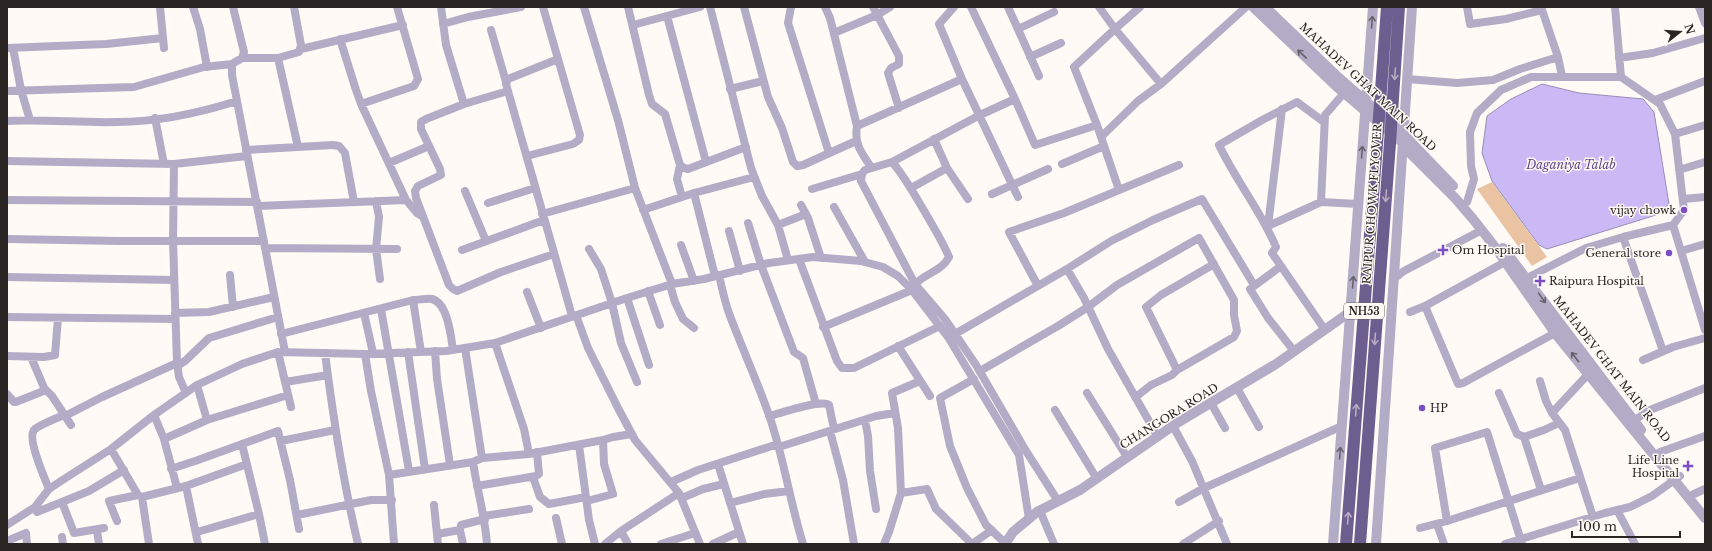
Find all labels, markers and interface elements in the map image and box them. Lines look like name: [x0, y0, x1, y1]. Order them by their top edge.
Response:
north arrow: [1660, 12, 1700, 52]
one-way arrow: [1368, 16, 1375, 29]
street label: MAHADEV GHAT MAIN ROAD: [1297, 20, 1440, 154]
text: N: [1681, 22, 1698, 37]
one-way arrow: [1297, 49, 1307, 59]
one-way arrow: [1391, 67, 1398, 80]
street label: RAIPUR CHOWK FLYOVER: [1359, 123, 1385, 285]
one-way arrow: [1359, 146, 1366, 159]
water label: Daganiya Talab: [1525, 157, 1616, 172]
one-way arrow: [1382, 189, 1390, 202]
place label: vijay chowk: [1610, 203, 1676, 217]
marker: vijay chowk: [1679, 205, 1689, 215]
place label: Om Hospital: [1452, 243, 1525, 257]
marker: Om Hospital: [1437, 244, 1449, 256]
place label: General store: [1585, 246, 1661, 260]
marker: General store: [1664, 248, 1674, 258]
place label: Raipura Hospital: [1549, 274, 1644, 288]
marker: Raipura Hospital: [1534, 275, 1546, 287]
one-way arrow: [1349, 276, 1356, 289]
one-way arrow: [1538, 292, 1546, 303]
street label: MAHADEV GHAT MAIN ROAD: [1550, 293, 1674, 445]
road number: NH53: [1344, 303, 1384, 319]
one-way arrow: [1372, 332, 1379, 345]
one-way arrow: [1571, 352, 1579, 363]
street label: CHANGORA ROAD: [1117, 380, 1221, 452]
place label: HP: [1430, 401, 1448, 415]
marker: HP: [1417, 403, 1427, 413]
one-way arrow: [1353, 404, 1360, 417]
one-way arrow: [1336, 447, 1343, 460]
place label: Life Line Hospital: [1628, 453, 1679, 480]
marker: Life Line Hospital: [1682, 460, 1694, 472]
one-way arrow: [1345, 512, 1352, 525]
scale bar: [1572, 513, 1680, 539]
text: 100 m: [1578, 519, 1617, 534]

